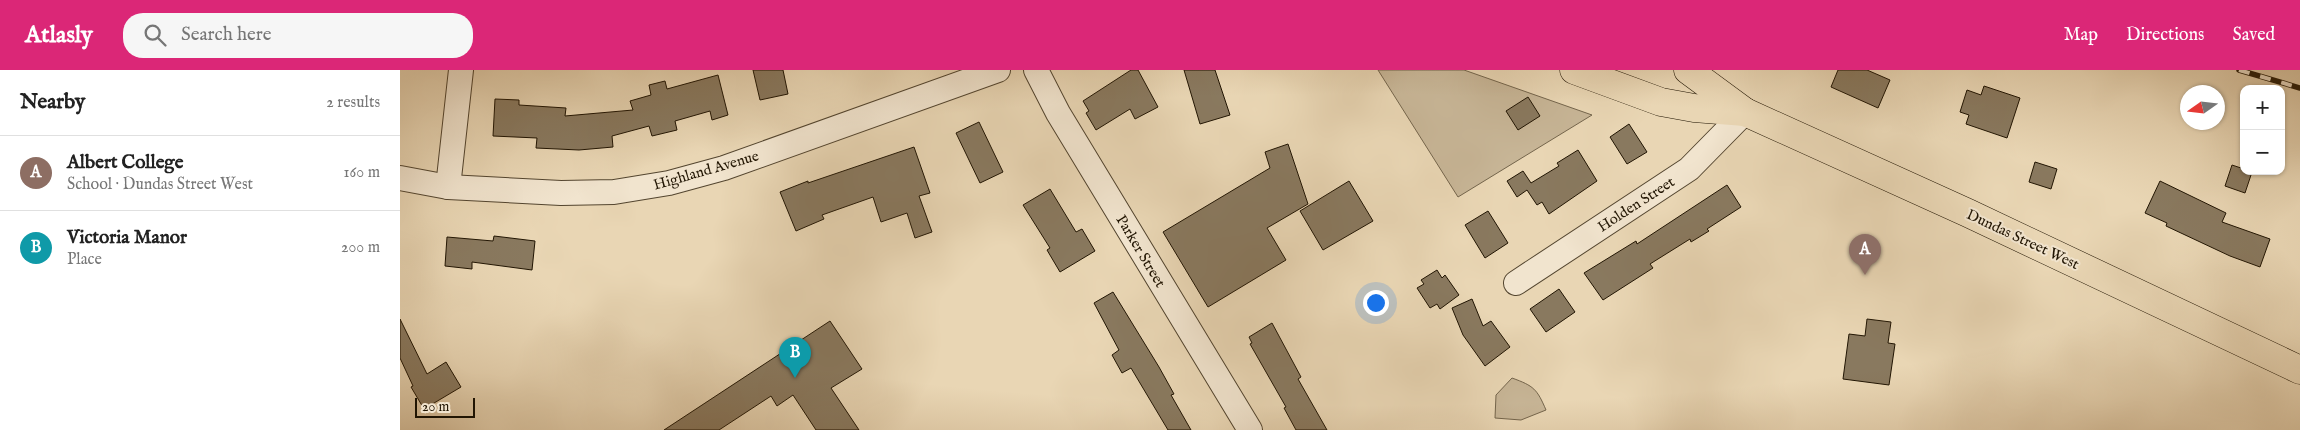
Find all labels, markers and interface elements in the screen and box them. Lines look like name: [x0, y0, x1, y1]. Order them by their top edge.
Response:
search box: [123, 13, 473, 58]
text: Atlasly: [25, 20, 93, 51]
icon: search: [141, 21, 169, 49]
text: Search here: [181, 23, 271, 47]
text: Map: [2064, 24, 2098, 47]
text: Directions: [2126, 24, 2204, 47]
text: Saved: [2232, 24, 2275, 47]
north arrow: [2180, 85, 2225, 130]
map controls: [2240, 85, 2285, 175]
button: +: [2240, 85, 2285, 130]
text: Nearby: [20, 89, 85, 116]
text: 2 results: [326, 93, 380, 113]
button: −: [2240, 130, 2285, 175]
street label: Highland Avenue: [651, 146, 761, 195]
text: Albert College: [67, 151, 183, 175]
text: A: [31, 163, 41, 183]
text: 160 m: [344, 163, 380, 183]
street label: Holden Street: [1594, 172, 1678, 236]
text: School · Dundas Street West: [67, 175, 253, 195]
street label: Dundas Street West: [1963, 205, 2082, 274]
street label: Parker Street: [1111, 211, 1170, 291]
text: Victoria Manor: [67, 226, 187, 250]
pin: A: [1849, 234, 1881, 275]
text: B: [31, 238, 41, 258]
text: 200 m: [341, 238, 380, 258]
text: Place: [67, 250, 102, 270]
your location: [1363, 290, 1389, 316]
pin: B: [779, 337, 811, 378]
scale bar: [415, 395, 475, 418]
text: 20 m: [422, 398, 449, 416]

